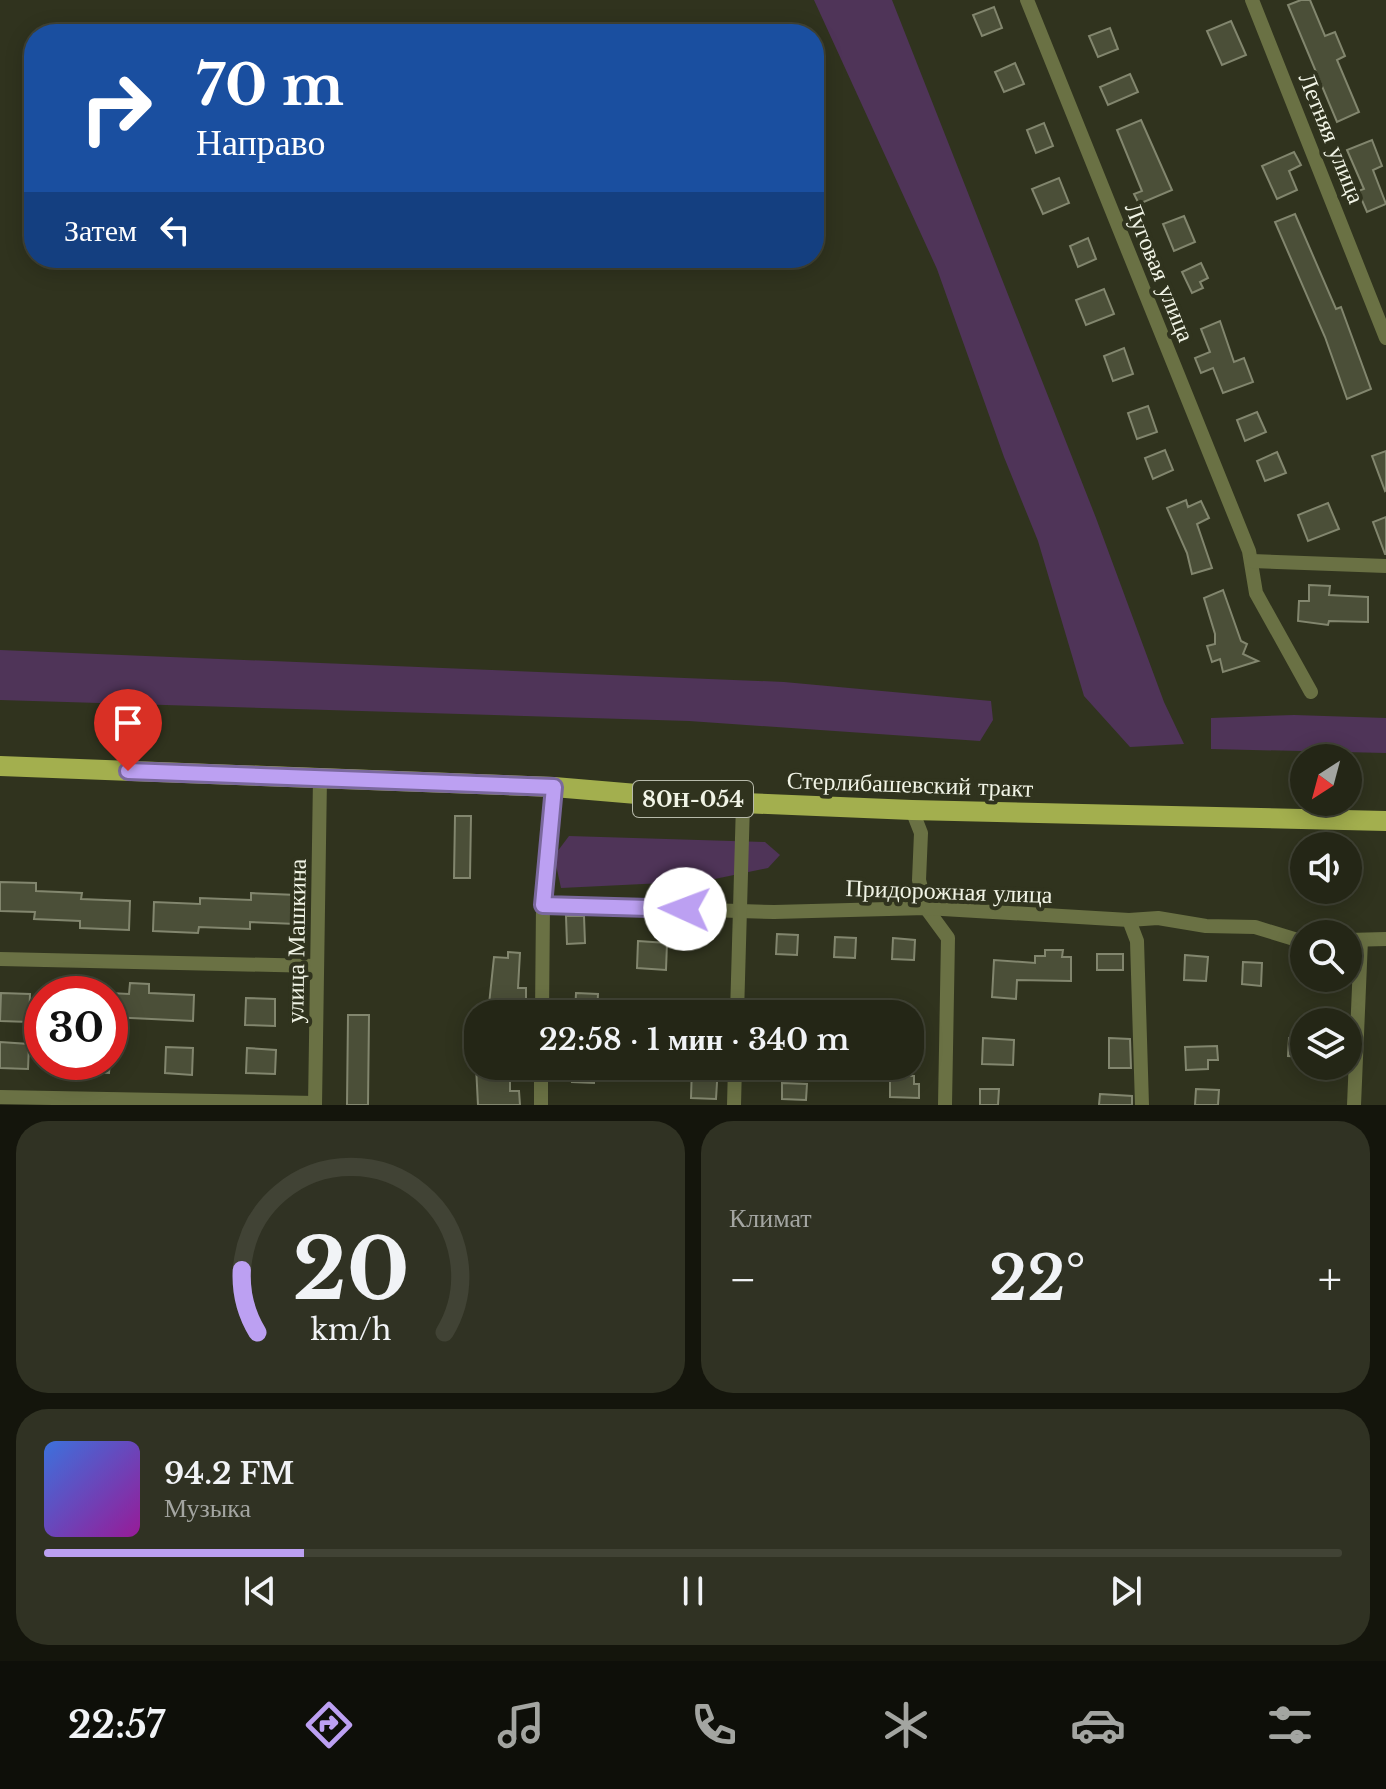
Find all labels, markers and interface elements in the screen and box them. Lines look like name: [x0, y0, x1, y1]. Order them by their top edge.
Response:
text: 70 m: [196, 51, 344, 120]
icon: right: [64, 56, 168, 160]
street label: Летняя улица: [1293, 68, 1371, 208]
text: Направо: [196, 120, 326, 165]
street label: Луговая улица: [1119, 198, 1201, 346]
icon: left: [153, 208, 197, 252]
text: Затем: [64, 212, 137, 249]
pin: [94, 689, 162, 771]
icon: arrive: [106, 701, 150, 745]
north arrow: [1290, 744, 1362, 816]
map controls: [1290, 744, 1362, 1080]
street label: Стерлибашевский тракт: [786, 765, 1034, 803]
road number: 80Н-054: [633, 781, 753, 817]
button: sound: [1290, 832, 1362, 904]
street label: улица Машкина: [280, 858, 312, 1024]
position arrow: [643, 867, 727, 951]
street label: Придорожная улица: [845, 873, 1053, 909]
button: search: [1290, 920, 1362, 992]
speed limit sign: 30: [24, 976, 128, 1080]
button: layers: [1290, 1008, 1362, 1080]
text: 22:58 · 1 мин · 340 m: [539, 1021, 849, 1058]
text: Климат: [729, 1202, 812, 1234]
text: 20: [292, 1218, 409, 1321]
text: 22°: [989, 1242, 1086, 1316]
text: −: [729, 1252, 757, 1307]
text: +: [1318, 1252, 1342, 1307]
text: km/h: [310, 1312, 391, 1348]
text: 94.2 FM: [164, 1455, 294, 1492]
text: Музыка: [164, 1492, 251, 1524]
icon: previous: [238, 1569, 282, 1613]
icon: pause: [671, 1569, 715, 1613]
icon: next: [1104, 1569, 1148, 1613]
icon: directions: [301, 1697, 357, 1753]
icon: music: [493, 1697, 549, 1753]
icon: phone: [686, 1697, 742, 1753]
icon: climate: [878, 1697, 934, 1753]
icon: car: [1070, 1697, 1126, 1753]
icon: filters: [1262, 1697, 1318, 1753]
text: 22:57: [68, 1703, 165, 1748]

